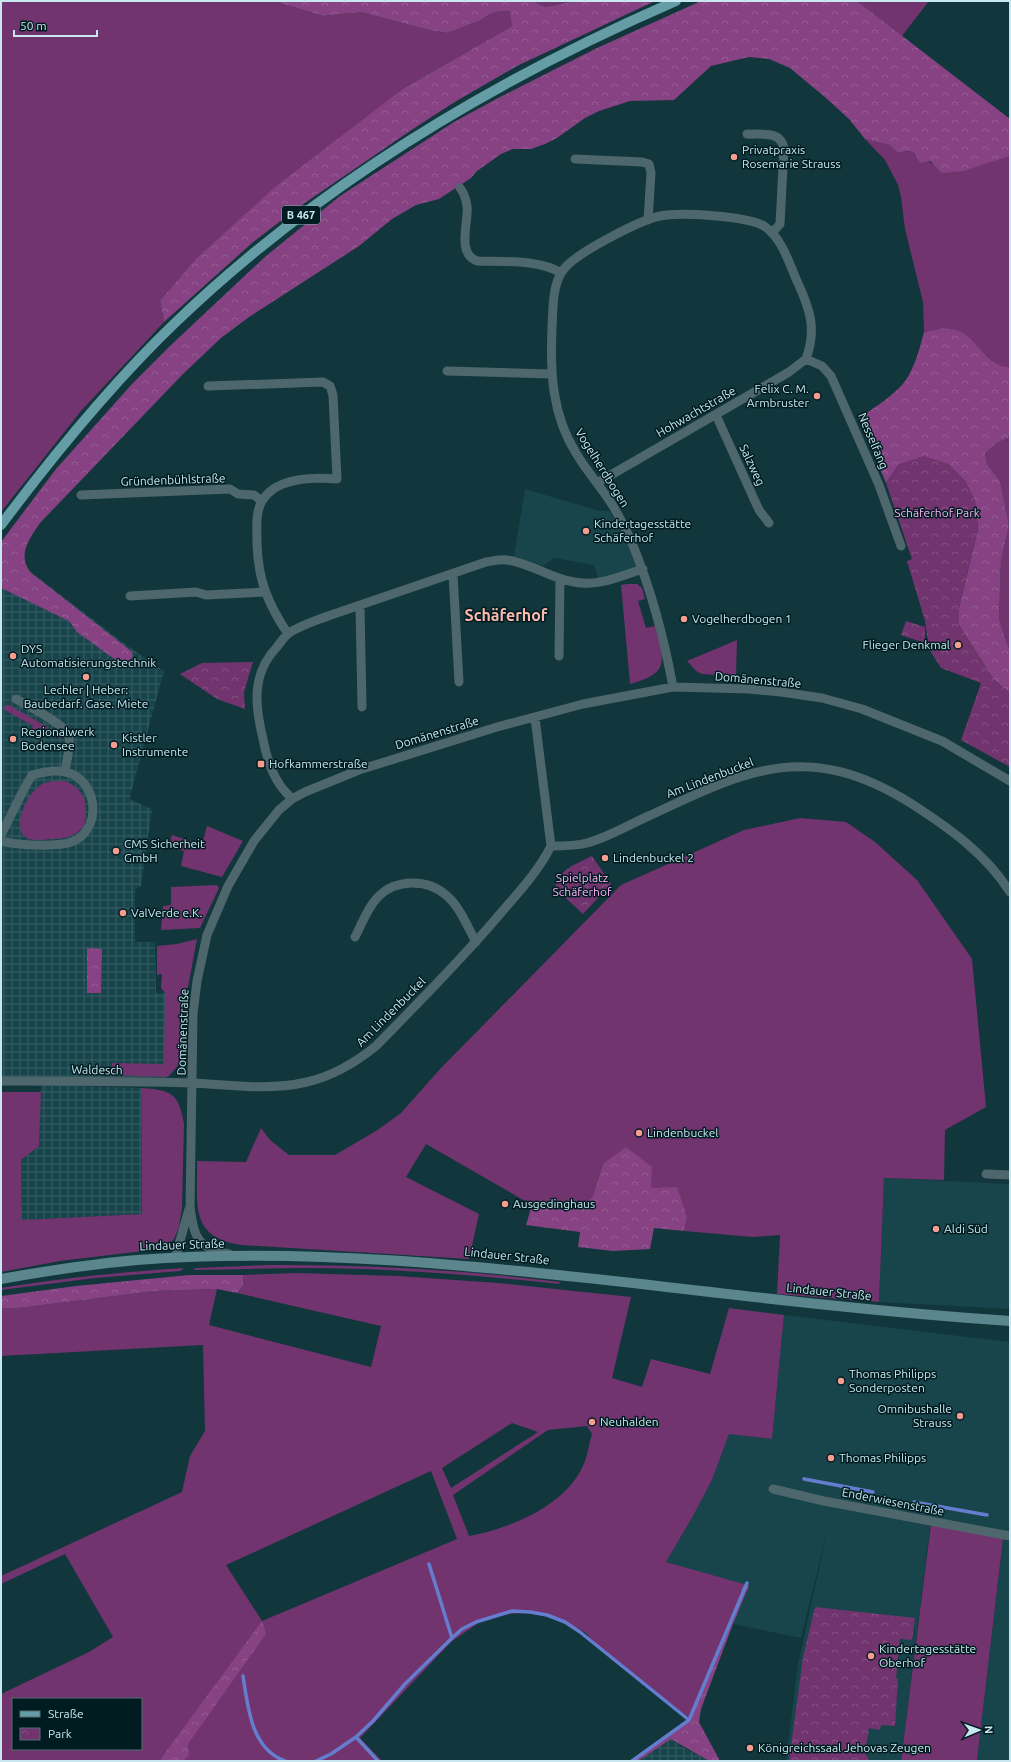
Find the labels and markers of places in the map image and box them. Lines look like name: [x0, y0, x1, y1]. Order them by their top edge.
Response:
place label: Privatpraxis Rosemarie Strauss: [742, 143, 841, 170]
marker: Privatpraxis Rosemarie Strauss: [729, 152, 739, 162]
place label: Felix C. M. Armbruster: [747, 382, 809, 409]
marker: Felix C. M. Armbruster: [812, 391, 822, 401]
place label: Kindertagesstätte Schäferhof: [594, 517, 691, 544]
marker: Kindertagesstätte Schäferhof: [581, 526, 591, 536]
place label: Vogelherdbogen 1: [692, 612, 792, 625]
marker: Vogelherdbogen 1: [679, 614, 689, 624]
place label: Flieger Denkmal: [863, 638, 950, 651]
marker: Flieger Denkmal: [953, 640, 963, 650]
place label: DYS Automatisierungstechnik: [21, 642, 156, 669]
marker: DYS Automatisierungstechnik: [8, 651, 18, 661]
marker: Lechler | Heber: Baubedarf. Gase. Miete: [81, 672, 91, 682]
place label: Lechler | Heber: Baubedarf. Gase. Miete: [24, 683, 148, 710]
place label: Regionalwerk Bodensee: [21, 725, 95, 752]
place label: Kistler Instrumente: [122, 731, 188, 758]
marker: Regionalwerk Bodensee: [8, 734, 18, 744]
marker: Kistler Instrumente: [109, 740, 119, 750]
place label: Hofkammerstraße: [269, 757, 368, 770]
marker: Hofkammerstraße: [256, 759, 266, 769]
place label: CMS Sicherheit GmbH: [124, 837, 205, 864]
marker: CMS Sicherheit GmbH: [111, 846, 121, 856]
place label: Lindenbuckel 2: [613, 851, 694, 864]
marker: Lindenbuckel 2: [600, 853, 610, 863]
place label: ValVerde e.K.: [131, 906, 203, 919]
marker: ValVerde e.K.: [118, 908, 128, 918]
place label: Lindenbuckel: [647, 1126, 718, 1139]
marker: Lindenbuckel: [634, 1128, 644, 1138]
place label: Ausgedinghaus: [513, 1197, 595, 1210]
marker: Ausgedinghaus: [500, 1199, 510, 1209]
place label: Aldi Süd: [944, 1222, 988, 1235]
marker: Aldi Süd: [931, 1224, 941, 1234]
place label: Thomas Philipps Sonderposten: [849, 1367, 936, 1394]
marker: Thomas Philipps Sonderposten: [836, 1376, 846, 1386]
place label: Omnibushalle Strauss: [878, 1402, 952, 1429]
marker: Omnibushalle Strauss: [955, 1411, 965, 1421]
place label: Neuhalden: [600, 1415, 659, 1428]
marker: Neuhalden: [587, 1417, 597, 1427]
place label: Thomas Philipps: [839, 1451, 926, 1464]
marker: Thomas Philipps: [826, 1453, 836, 1463]
place label: Kindertagesstätte Oberhof: [879, 1642, 976, 1669]
marker: Kindertagesstätte Oberhof: [866, 1651, 876, 1661]
place label: Königreichssaal Jehovas Zeugen: [758, 1741, 931, 1754]
marker: Königreichssaal Jehovas Zeugen: [745, 1743, 755, 1753]

